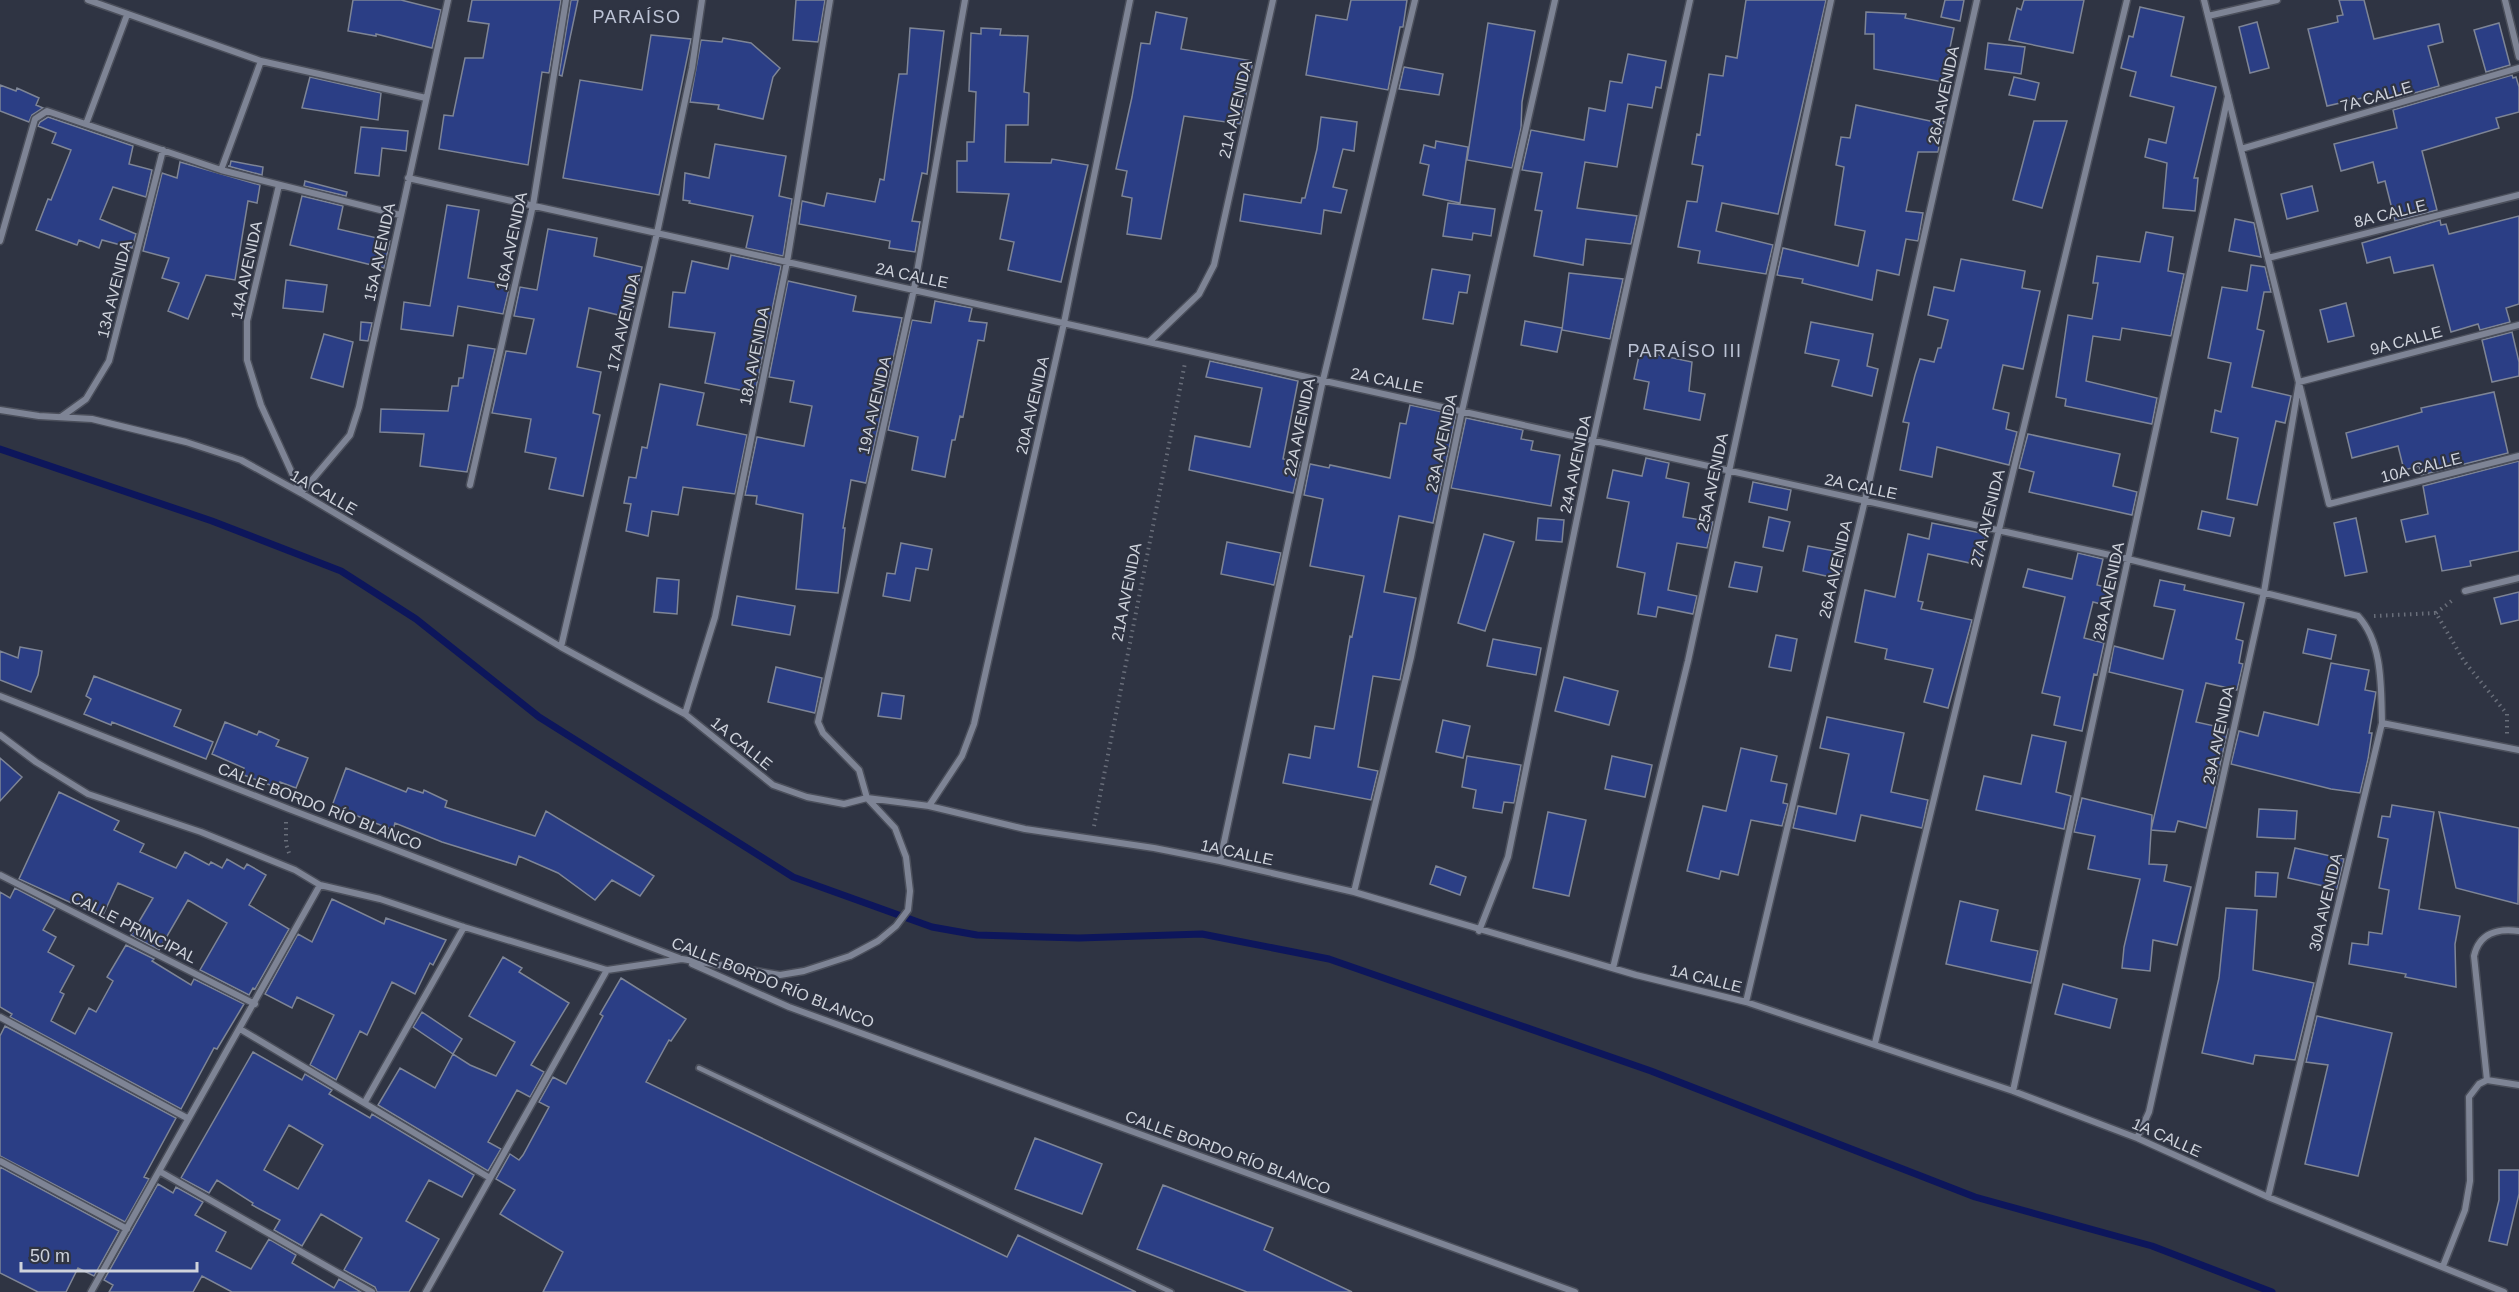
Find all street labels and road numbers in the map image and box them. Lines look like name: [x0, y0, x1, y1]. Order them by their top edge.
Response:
street label: 26A AVENIDA: [1925, 44, 1962, 146]
street label: 21A AVENIDA: [1216, 58, 1255, 160]
street label: 7A CALLE: [2338, 78, 2414, 115]
street label: 16A AVENIDA: [493, 190, 530, 292]
street label: 8A CALLE: [2352, 196, 2428, 231]
street label: 15A AVENIDA: [361, 201, 398, 303]
street label: 14A AVENIDA: [228, 219, 265, 321]
street label: 13A AVENIDA: [94, 238, 135, 340]
street label: 2A CALLE: [874, 259, 950, 291]
street label: 17A AVENIDA: [604, 271, 643, 373]
street label: 18A AVENIDA: [737, 305, 772, 407]
street label: 9A CALLE: [2368, 323, 2444, 358]
street label: 19A AVENIDA: [855, 354, 894, 456]
street label: 20A AVENIDA: [1013, 354, 1052, 456]
street label: 2A CALLE: [1349, 364, 1425, 396]
street label: 22A AVENIDA: [1281, 376, 1318, 478]
street label: 23A AVENIDA: [1423, 392, 1460, 494]
street label: 24A AVENIDA: [1557, 413, 1594, 515]
street label: 25A AVENIDA: [1694, 431, 1731, 533]
street label: 10A CALLE: [2379, 449, 2463, 486]
street label: 1A CALLE: [288, 467, 360, 518]
street label: 27A AVENIDA: [1967, 467, 2008, 569]
street label: 2A CALLE: [1823, 470, 1899, 502]
street label: 26A AVENIDA: [1816, 518, 1855, 620]
street label: 28A AVENIDA: [2090, 540, 2127, 642]
street label: 21A AVENIDA: [1109, 541, 1144, 643]
street label: 29A AVENIDA: [2200, 684, 2237, 786]
street label: 1A CALLE: [708, 714, 776, 773]
street label: CALLE BORDO RÍO BLANCO: [216, 759, 424, 853]
street label: 1A CALLE: [1199, 836, 1275, 868]
street label: 30A AVENIDA: [2306, 851, 2345, 953]
street label: CALLE PRINCIPAL: [68, 888, 199, 966]
street label: CALLE BORDO RÍO BLANCO: [669, 933, 877, 1031]
street label: 1A CALLE: [1668, 961, 1744, 996]
street label: CALLE BORDO RÍO BLANCO: [1123, 1106, 1333, 1198]
street label: 1A CALLE: [2130, 1115, 2204, 1160]

